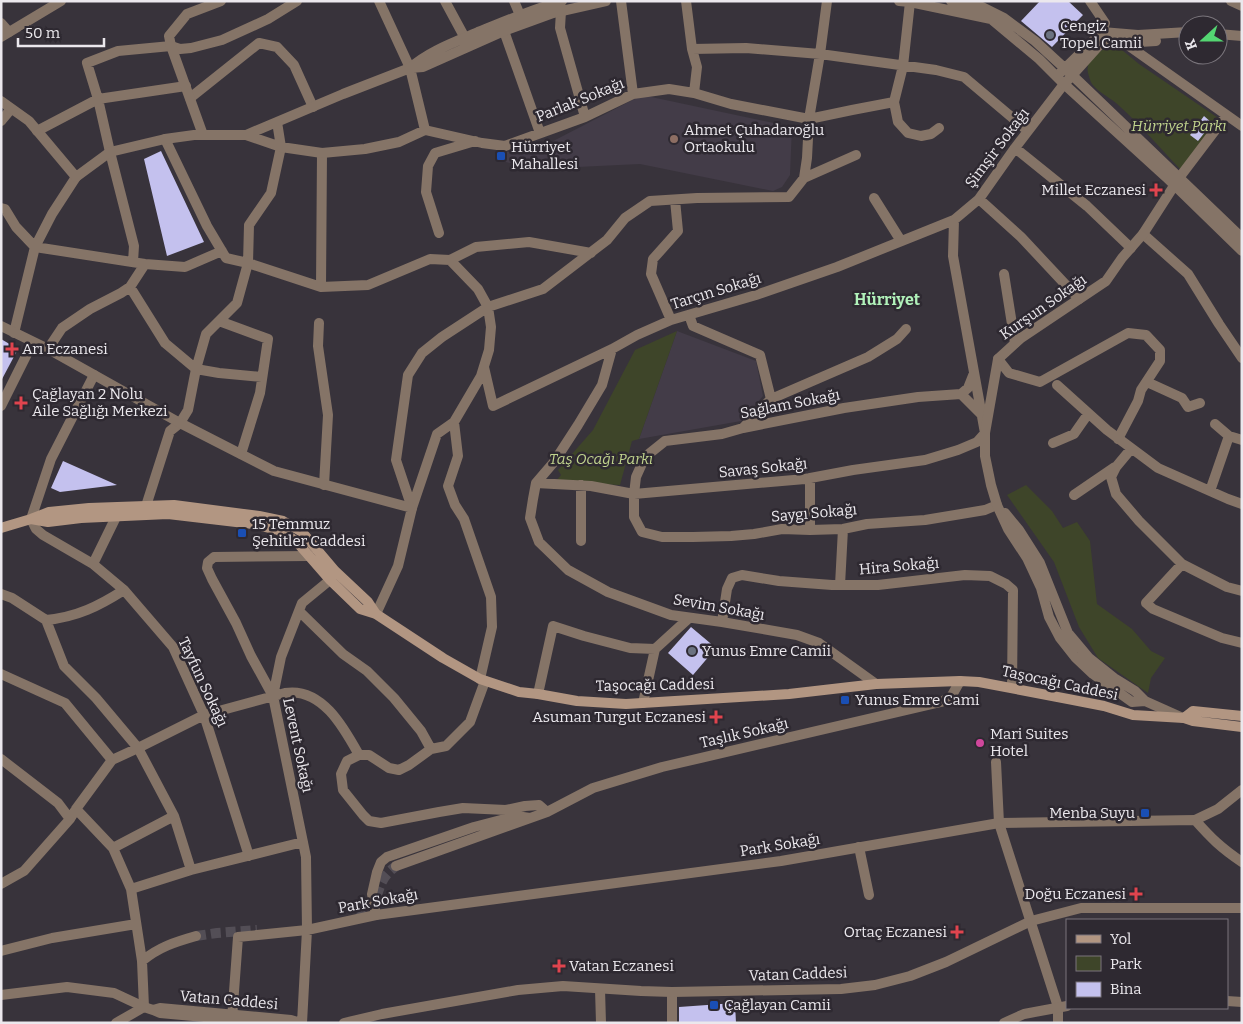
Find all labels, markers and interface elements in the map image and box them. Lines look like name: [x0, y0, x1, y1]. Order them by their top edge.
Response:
scale bar: [18, 15, 104, 47]
north arrow: [1178, 15, 1228, 65]
place label: Cengiz Topel Camii: [1060, 17, 1142, 52]
text: 50 m: [25, 24, 61, 42]
marker: Cengiz Topel Camii: [1044, 29, 1056, 41]
text: K: [1182, 37, 1201, 52]
street label: Parlak Sokağı: [533, 74, 627, 126]
street label: Şimşir Sokağı: [961, 104, 1033, 191]
park label: Hürriyet Parkı: [1131, 117, 1227, 135]
place label: Ahmet Çuhadaroğlu Ortaokulu: [684, 121, 824, 156]
marker: Ahmet Çuhadaroğlu Ortaokulu: [668, 133, 680, 145]
place label: Hürriyet Mahallesi: [511, 138, 579, 173]
marker: Hürriyet Mahallesi: [495, 150, 507, 162]
place label: Millet Eczanesi: [1041, 181, 1147, 199]
marker: Millet Eczanesi: [1150, 184, 1162, 196]
street label: Tarçın Sokağı: [669, 269, 764, 313]
street label: Kurşun Sokağı: [996, 270, 1090, 343]
district label: Hürriyet: [854, 290, 921, 309]
place label: Arı Eczanesi: [22, 340, 108, 358]
marker: Arı Eczanesi: [6, 343, 18, 355]
place label: Çağlayan 2 Nolu Aile Sağlığı Merkezi: [32, 385, 168, 420]
street label: Sağlam Sokağı: [739, 385, 842, 422]
marker: Çağlayan 2 Nolu Aile Sağlığı Merkezi: [14, 396, 28, 410]
park label: Taş Ocağı Parkı: [549, 450, 653, 468]
street label: Savaş Sokağı: [718, 454, 809, 482]
street label: Saygı Sokağı: [770, 500, 858, 526]
place label: 15 Temmuz Şehitler Caddesi: [252, 515, 366, 550]
marker: 15 Temmuz Şehitler Caddesi: [236, 527, 248, 539]
street label: Hira Sokağı: [858, 553, 940, 578]
street label: Sevim Sokağı: [672, 590, 767, 624]
street label: Tayfun Sokağı: [174, 634, 232, 730]
place label: Yunus Emre Camii: [702, 642, 831, 660]
marker: Yunus Emre Camii: [686, 645, 698, 657]
street label: Taşocağı Caddesi: [1000, 662, 1120, 704]
street label: Taşocağı Caddesi: [596, 675, 715, 695]
place label: Yunus Emre Cami: [855, 691, 980, 709]
marker: Yunus Emre Cami: [839, 694, 851, 706]
street label: Levent Sokağı: [279, 696, 317, 794]
place label: Asuman Turgut Eczanesi: [532, 708, 707, 726]
marker: Asuman Turgut Eczanesi: [710, 711, 722, 723]
street label: Taşlık Sokağı: [698, 714, 790, 752]
place label: Mari Suites Hotel: [990, 725, 1068, 760]
marker: Mari Suites Hotel: [974, 737, 986, 749]
place label: Menba Suyu: [1049, 804, 1135, 822]
marker: Menba Suyu: [1139, 807, 1151, 819]
street label: Park Sokağı: [739, 830, 822, 860]
street label: Park Sokağı: [337, 885, 420, 917]
place label: Doğu Eczanesi: [1024, 885, 1127, 903]
marker: Doğu Eczanesi: [1130, 888, 1142, 900]
legend: [1066, 919, 1228, 1009]
place label: Ortaç Eczanesi: [844, 923, 948, 941]
marker: Ortaç Eczanesi: [951, 926, 963, 938]
text: Yol: [1110, 930, 1131, 948]
text: Park: [1110, 955, 1142, 973]
place label: Vatan Eczanesi: [569, 957, 674, 975]
marker: Vatan Eczanesi: [553, 960, 565, 972]
street label: Vatan Caddesi: [748, 963, 848, 985]
text: Bina: [1110, 980, 1142, 998]
street label: Vatan Caddesi: [179, 987, 279, 1013]
place label: Çağlayan Camii: [724, 996, 831, 1014]
marker: Çağlayan Camii: [708, 999, 720, 1011]

